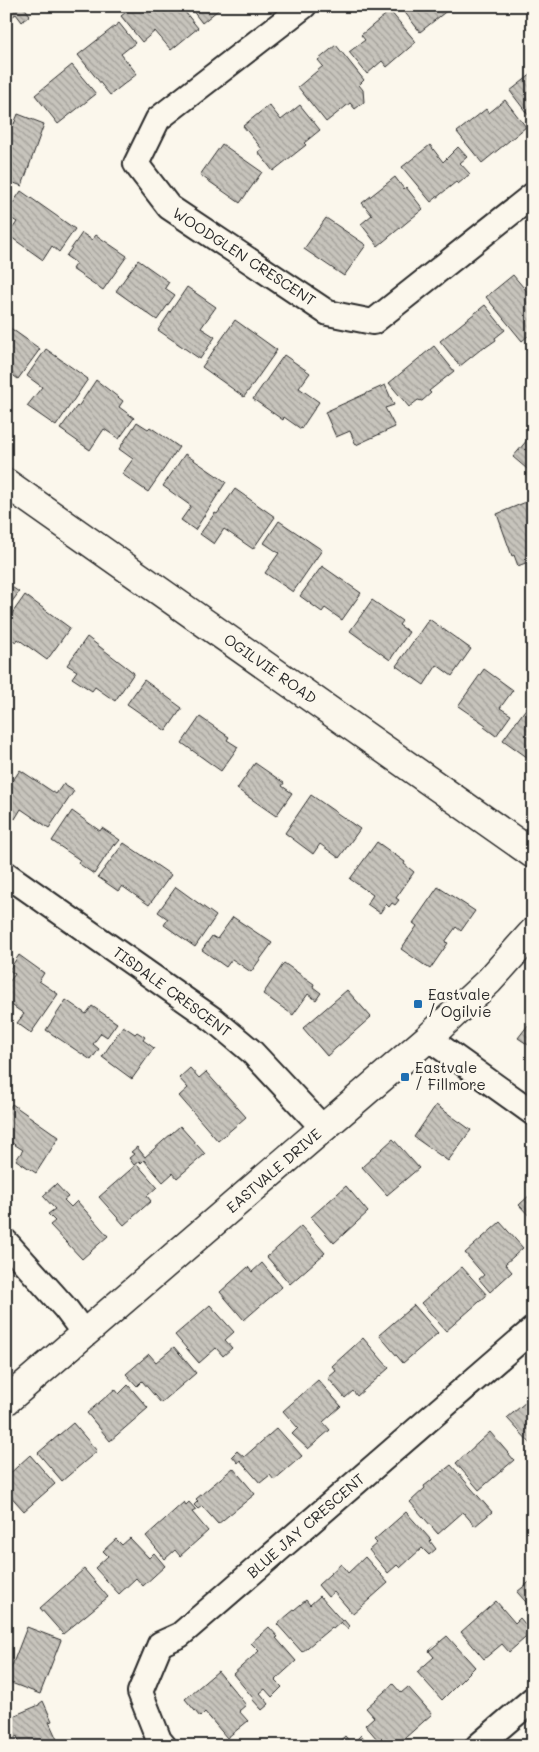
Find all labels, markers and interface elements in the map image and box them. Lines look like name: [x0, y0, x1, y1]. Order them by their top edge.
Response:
street label: WOODGLEN CRESCENT: [169, 202, 320, 310]
street label: OGILVIE ROAD: [220, 629, 321, 708]
street label: TISDALE CRESCENT: [109, 942, 236, 1041]
place label: Eastvale / Ogilvie: [428, 984, 491, 1021]
marker: Eastvale / Ogilvie: [412, 998, 424, 1010]
place label: Eastvale / Fillmore: [415, 1057, 486, 1094]
marker: Eastvale / Fillmore: [399, 1071, 411, 1083]
street label: EASTVALE DRIVE: [222, 1123, 325, 1217]
street label: BLUE JAY CRESCENT: [242, 1469, 368, 1582]

